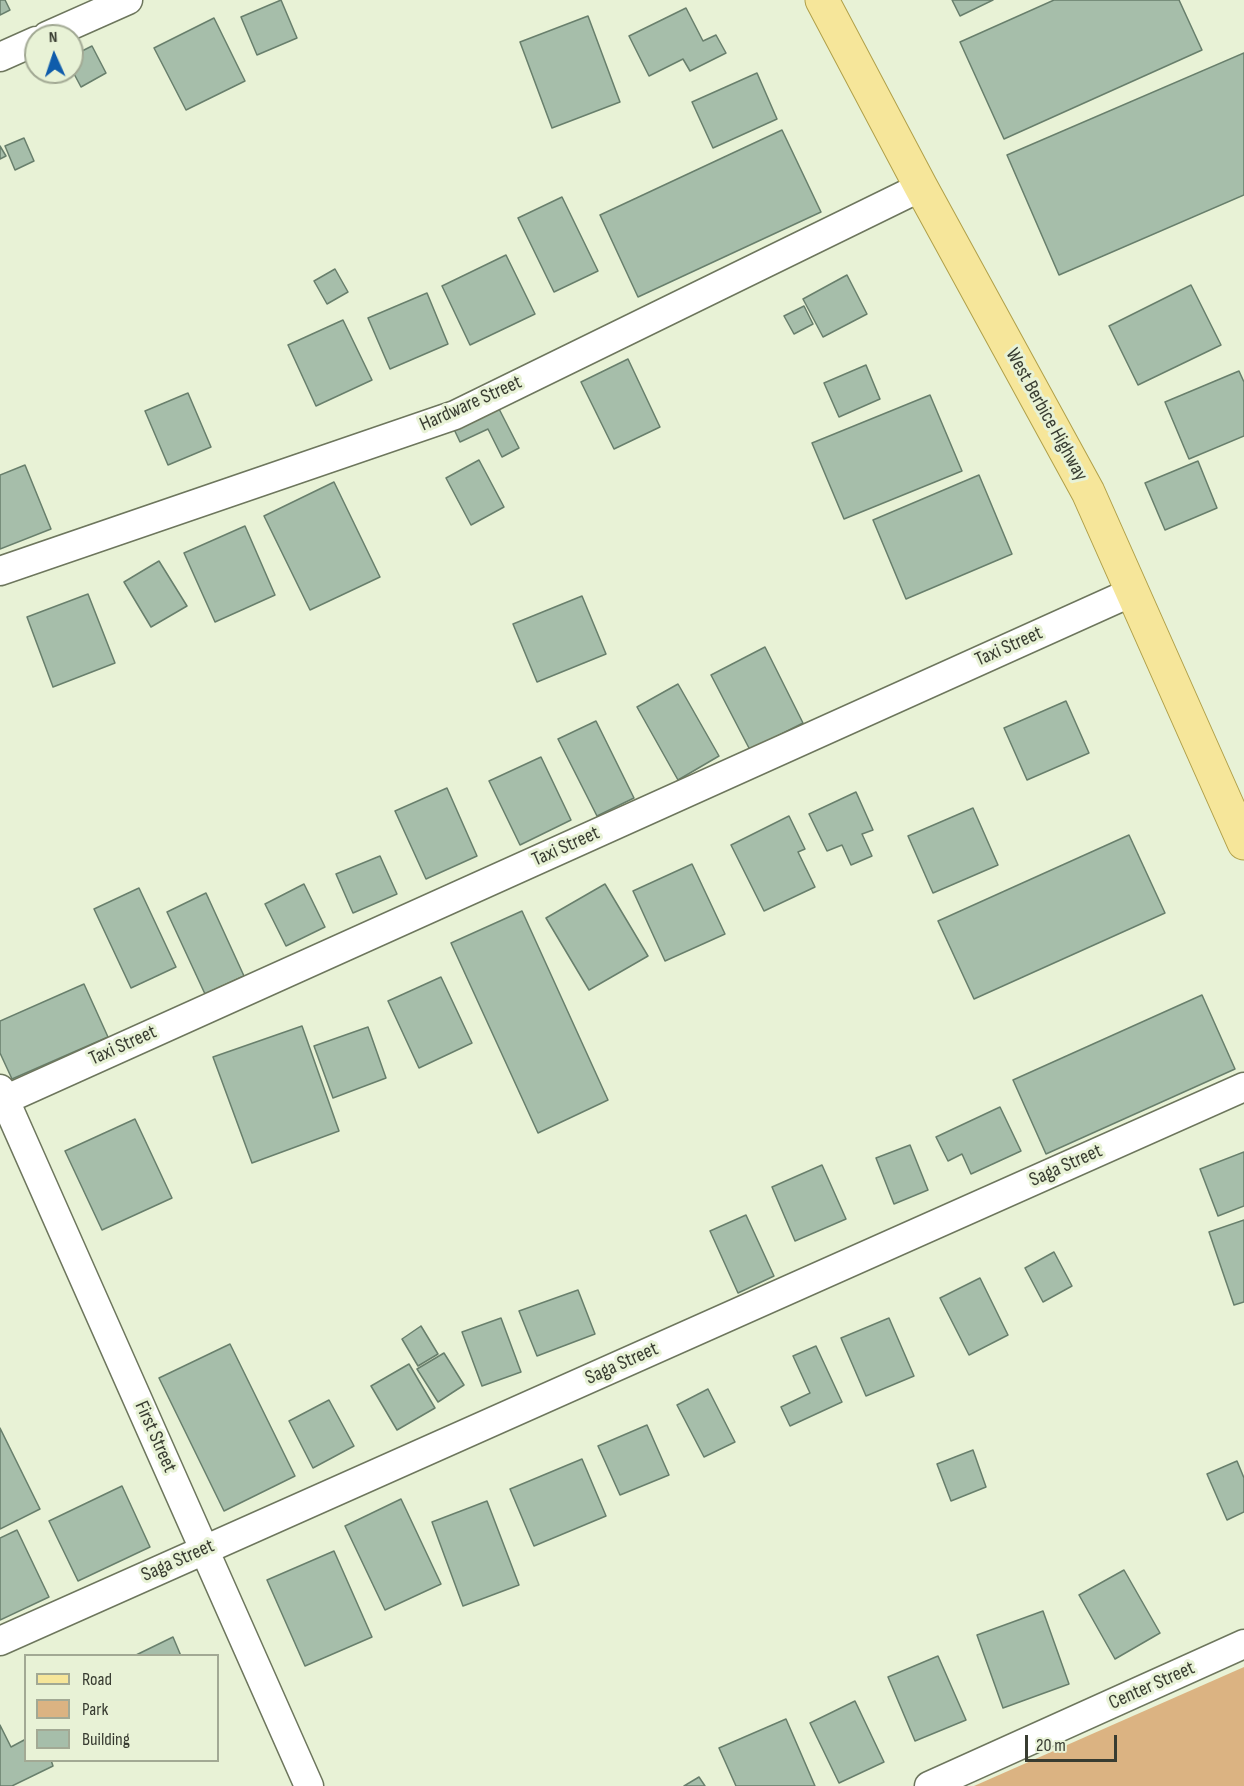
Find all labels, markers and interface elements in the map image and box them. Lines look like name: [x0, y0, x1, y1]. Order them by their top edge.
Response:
north arrow: [24, 24, 84, 84]
text: N: [48, 28, 58, 47]
street label: West Berbice Highway: [1000, 345, 1092, 485]
street label: Hardware Street: [416, 371, 526, 437]
street label: Taxi Street: [972, 622, 1046, 672]
street label: Taxi Street: [529, 822, 603, 872]
street label: Taxi Street: [86, 1021, 160, 1071]
street label: Saga Street: [1026, 1139, 1106, 1193]
street label: Saga Street: [582, 1337, 662, 1391]
street label: First Street: [129, 1398, 181, 1476]
street label: Saga Street: [138, 1534, 218, 1588]
legend: [24, 1654, 219, 1762]
street label: Center Street: [1105, 1656, 1199, 1716]
text: Road: [82, 1669, 112, 1690]
text: Park: [82, 1699, 108, 1720]
scale bar: [1028, 1723, 1120, 1761]
text: Building: [82, 1729, 130, 1750]
text: 20 m: [1036, 1735, 1066, 1756]

